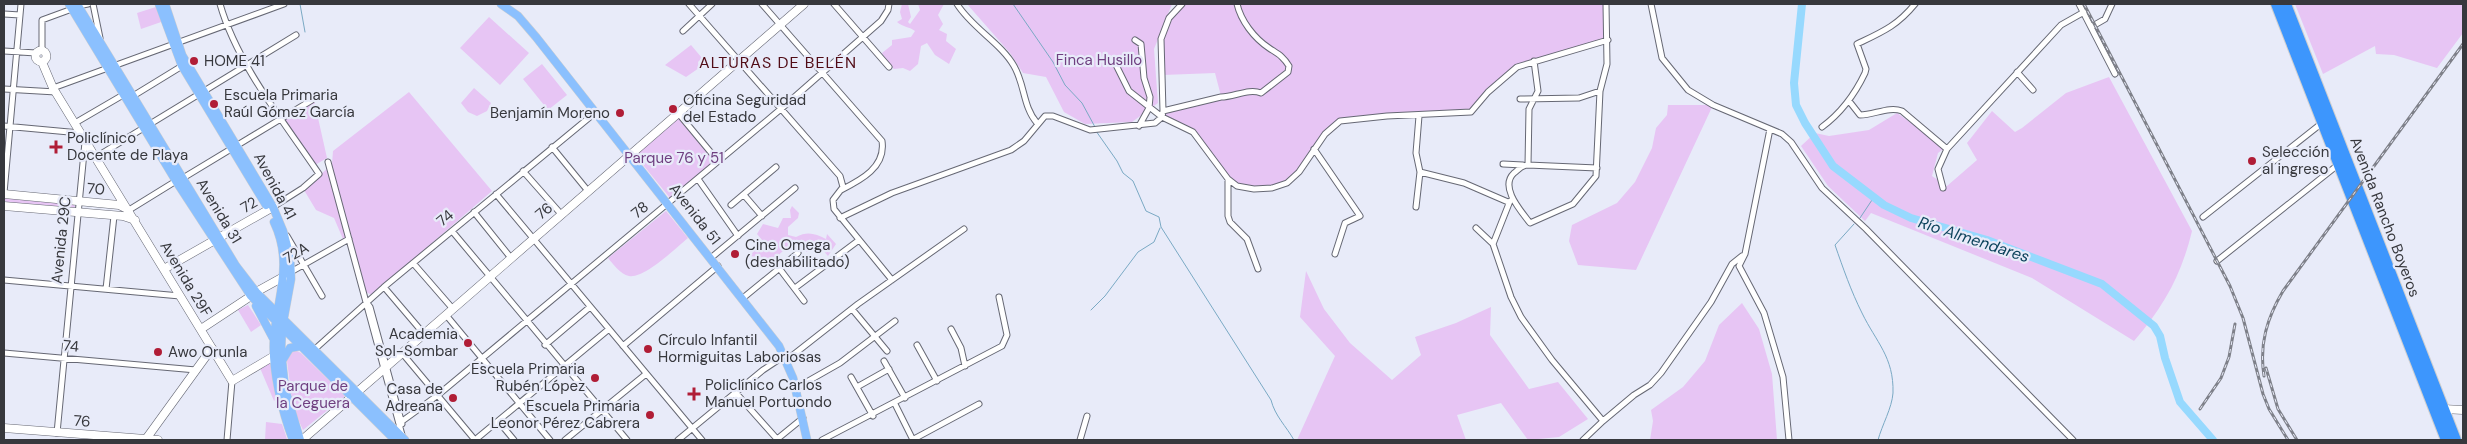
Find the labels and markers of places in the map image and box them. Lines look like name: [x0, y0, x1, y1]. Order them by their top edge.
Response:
place label: HOME 41: [204, 51, 265, 71]
marker: HOME 41: [188, 55, 200, 67]
place label: Escuela Primaria Raúl Gómez García: [224, 85, 355, 122]
place label: Oficina Seguridad del Estado: [683, 90, 806, 127]
marker: Escuela Primaria Raúl Gómez García: [208, 98, 220, 110]
place label: Benjamín Moreno: [490, 103, 610, 123]
marker: Oficina Seguridad del Estado: [667, 103, 679, 115]
marker: Benjamín Moreno: [614, 107, 626, 119]
place label: Policlínico Docente de Playa: [67, 128, 188, 165]
marker: Policlínico Docente de Playa: [49, 140, 63, 154]
place label: Selección al ingreso: [2262, 142, 2329, 179]
marker: Selección al ingreso: [2246, 155, 2258, 167]
place label: Cine Omega (deshabilitado): [745, 235, 849, 272]
marker: Cine Omega (deshabilitado): [729, 248, 741, 260]
place label: Academia Sol-Sombar: [375, 324, 458, 361]
place label: Círculo Infantil Hormiguitas Laboriosas: [658, 330, 821, 367]
marker: Academia Sol-Sombar: [462, 337, 474, 349]
place label: Awo Orunla: [168, 342, 247, 362]
marker: Círculo Infantil Hormiguitas Laboriosas: [642, 343, 654, 355]
marker: Awo Orunla: [152, 346, 164, 358]
place label: Escuela Primaria Rubén López: [471, 359, 585, 396]
marker: Escuela Primaria Rubén López: [589, 372, 601, 384]
place label: Policlínico Carlos Manuel Portuondo: [705, 375, 832, 412]
place label: Casa de Adreana: [385, 379, 443, 416]
marker: Policlínico Carlos Manuel Portuondo: [687, 387, 701, 401]
marker: Casa de Adreana: [447, 392, 459, 404]
place label: Escuela Primaria Leonor Pérez Cabrera: [491, 396, 640, 433]
marker: Escuela Primaria Leonor Pérez Cabrera: [644, 409, 656, 421]

